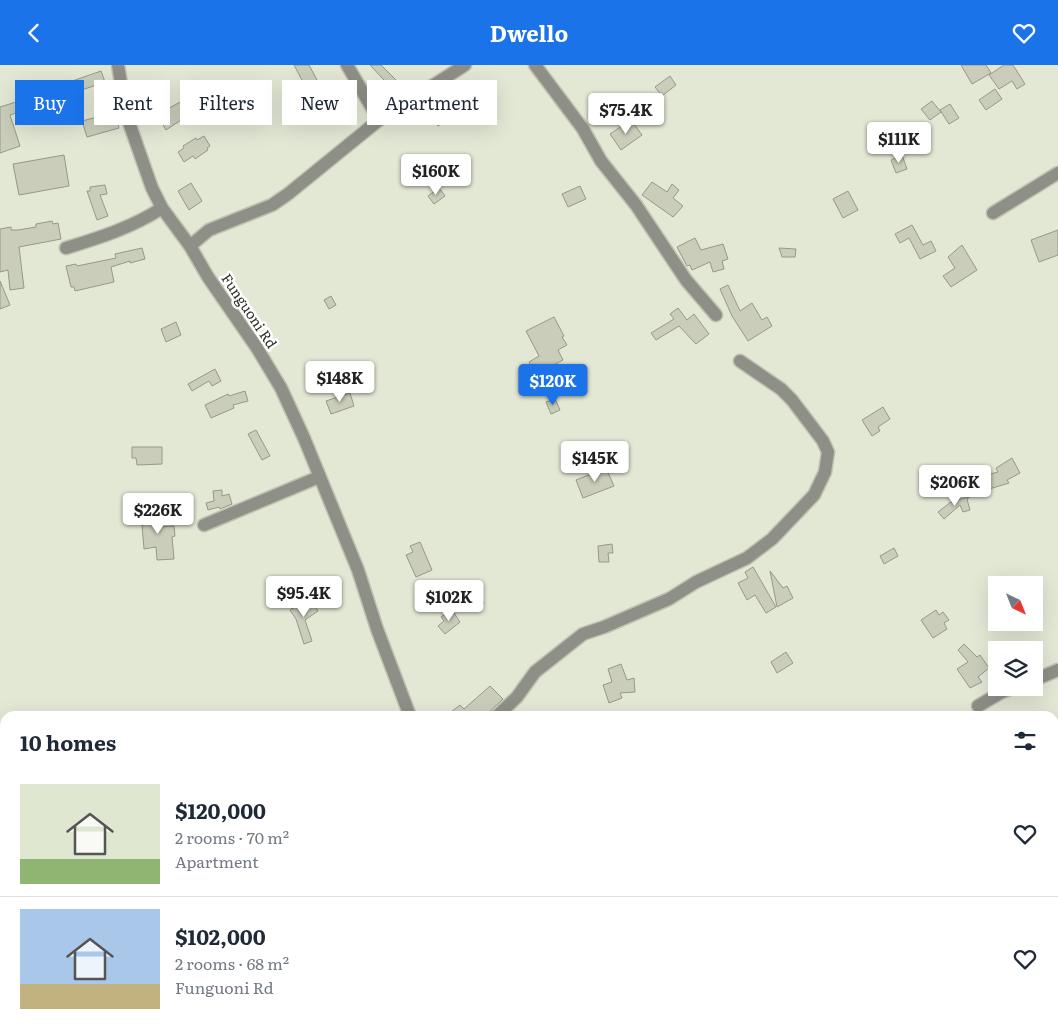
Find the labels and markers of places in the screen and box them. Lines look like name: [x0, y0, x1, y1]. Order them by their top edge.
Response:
pin: $75.4K: [585, 93, 667, 135]
pin: $111K: [864, 121, 934, 164]
pin: $160K: [401, 153, 471, 196]
pin: $148K: [305, 361, 375, 403]
pin: $120K: [518, 363, 588, 406]
pin: $145K: [560, 441, 630, 483]
pin: $206K: [920, 465, 990, 507]
pin: $226K: [123, 493, 193, 535]
pin: $95.4K: [263, 575, 345, 618]
pin: $102K: [414, 579, 484, 622]

